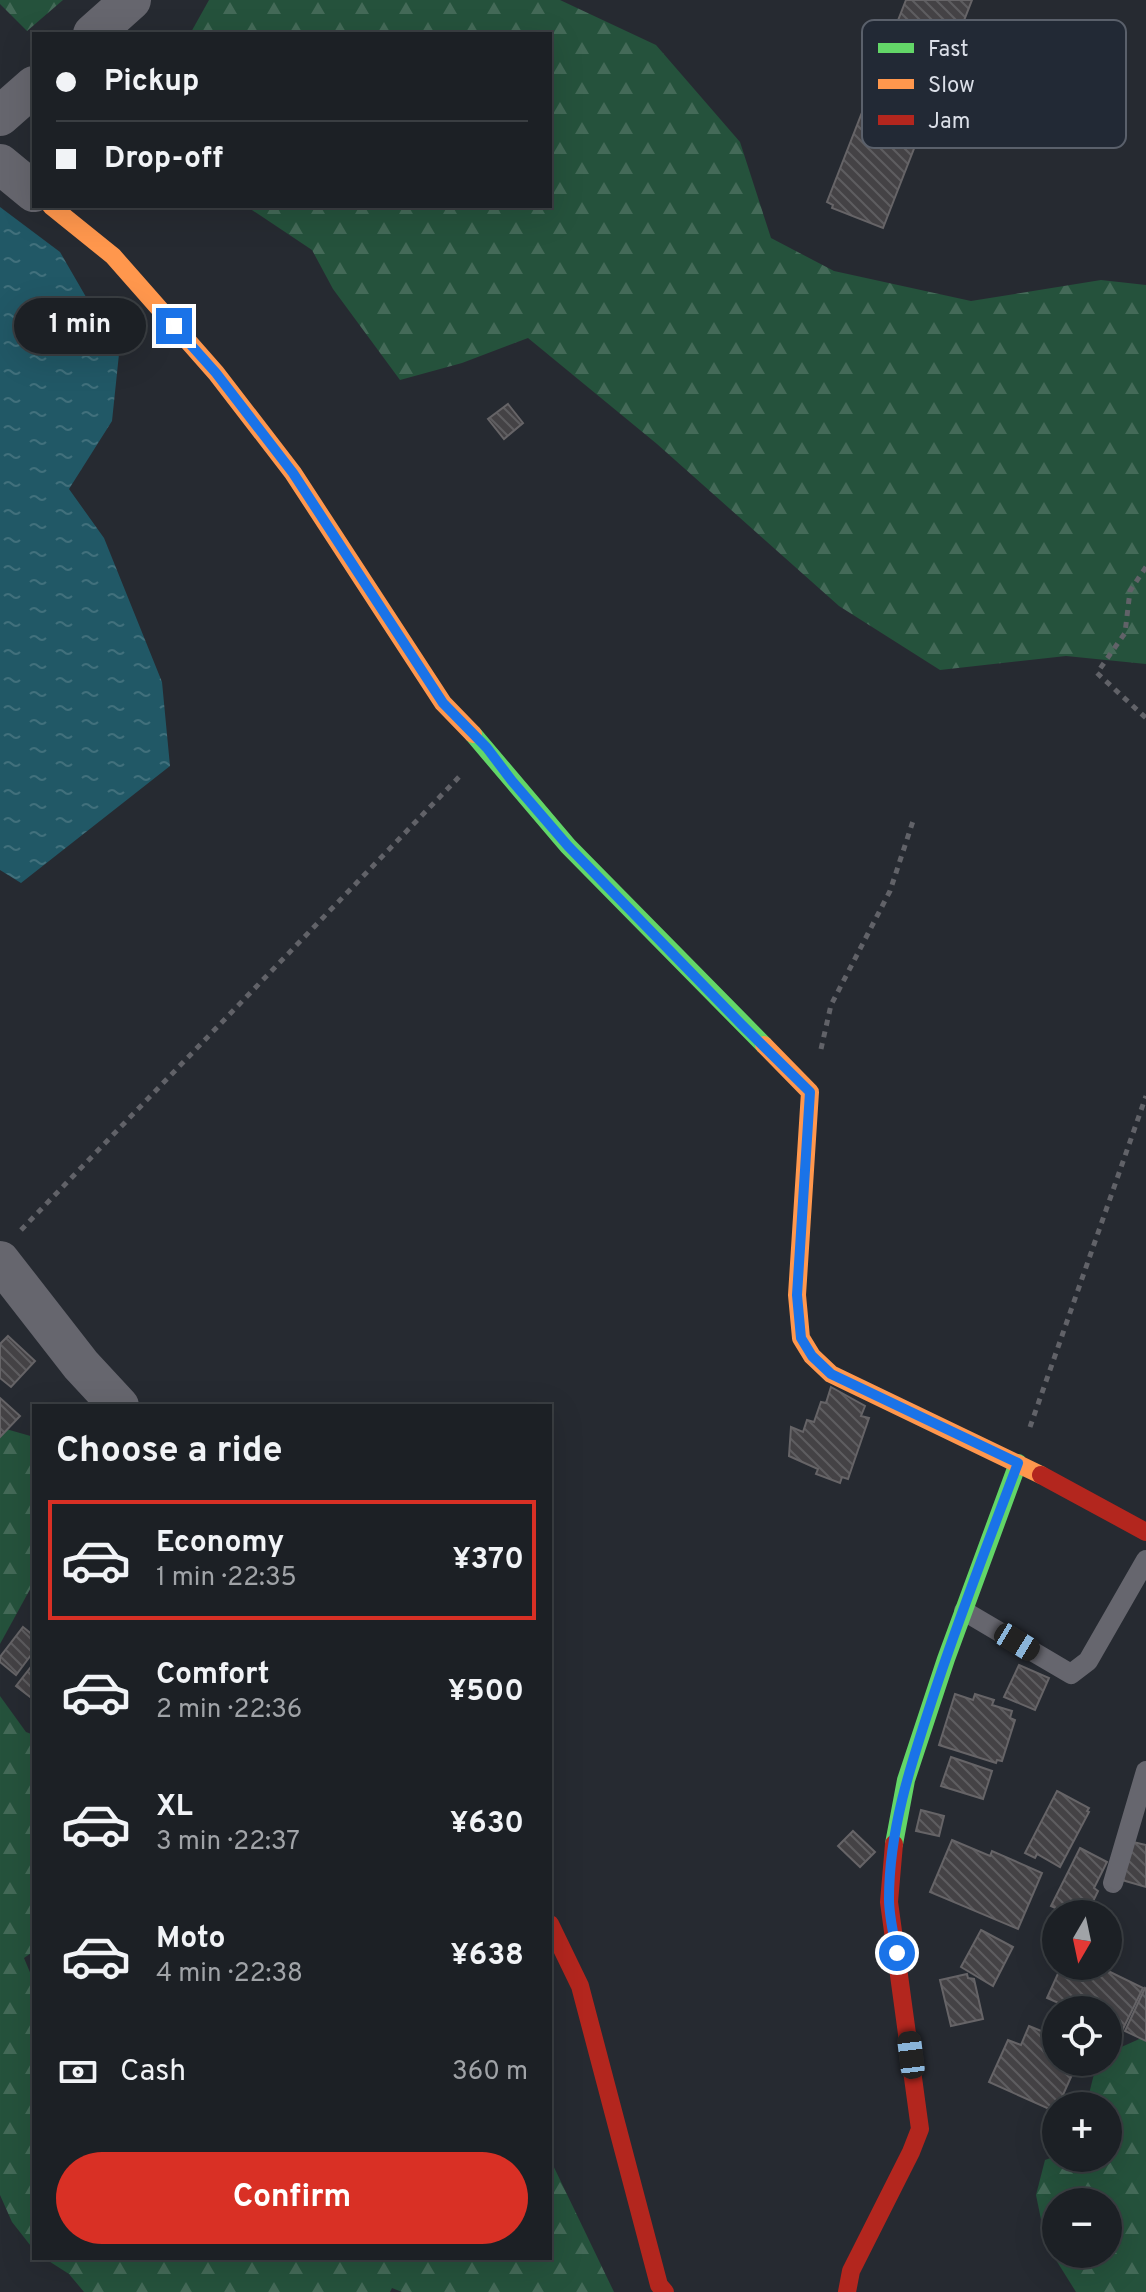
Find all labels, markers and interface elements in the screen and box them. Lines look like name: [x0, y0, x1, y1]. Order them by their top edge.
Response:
legend: [862, 20, 1126, 148]
text: Fast: [928, 37, 969, 64]
text: Pickup: [104, 64, 199, 101]
text: Slow: [928, 73, 975, 100]
text: Jam: [928, 109, 971, 136]
text: Drop-off: [104, 141, 223, 178]
callout: 1 min: [14, 298, 146, 354]
route end: [156, 308, 192, 344]
text: 1 min: [49, 309, 111, 342]
text: Choose a ride: [56, 1429, 282, 1475]
icon: car: [60, 1524, 132, 1596]
text: Economy: [156, 1525, 284, 1562]
text: ¥370: [452, 1542, 524, 1579]
text: 1 min · 22:35: [156, 1562, 297, 1595]
car: [990, 1619, 1044, 1665]
icon: car: [60, 1656, 132, 1728]
text: Comfort: [156, 1657, 269, 1694]
text: ¥500: [448, 1674, 524, 1711]
text: 2 min · 22:36: [156, 1694, 302, 1727]
icon: car: [60, 1788, 132, 1860]
text: XL: [156, 1789, 193, 1826]
text: ¥630: [450, 1806, 524, 1843]
text: 3 min · 22:37: [156, 1826, 300, 1859]
north arrow: [1042, 1900, 1122, 1980]
map controls: [1042, 1900, 1122, 2268]
icon: car: [60, 1920, 132, 1992]
text: Moto: [156, 1921, 226, 1958]
route start: [879, 1935, 915, 1971]
text: ¥638: [450, 1938, 524, 1975]
text: 4 min · 22:38: [156, 1958, 303, 1991]
button: locate: [1042, 1996, 1122, 2076]
car: [896, 2030, 926, 2080]
icon: cash: [56, 2050, 100, 2094]
text: Cash: [120, 2054, 186, 2091]
text: 360 m: [452, 2056, 528, 2089]
button: +: [1042, 2092, 1122, 2172]
button: Confirm: [56, 2152, 528, 2244]
button: −: [1042, 2188, 1122, 2268]

